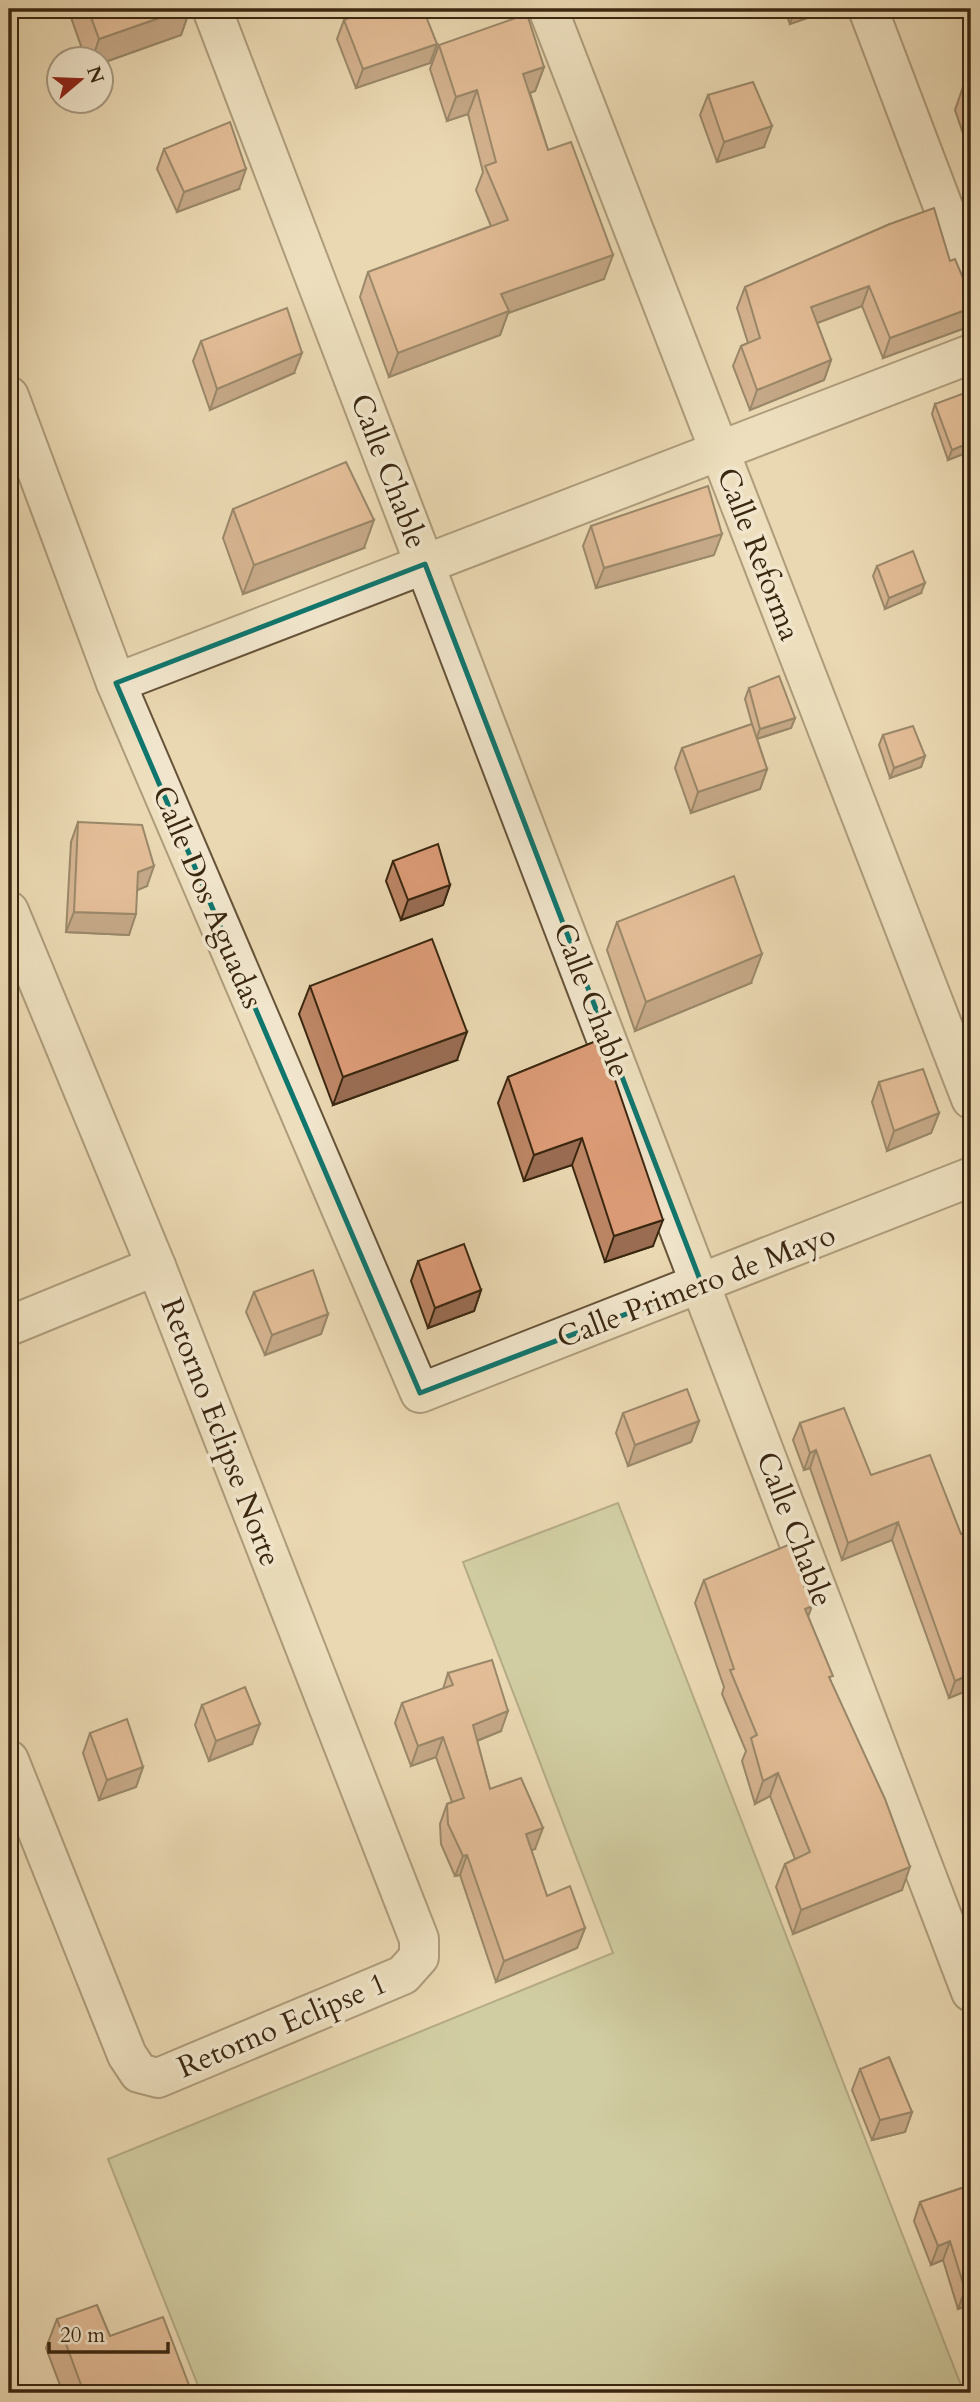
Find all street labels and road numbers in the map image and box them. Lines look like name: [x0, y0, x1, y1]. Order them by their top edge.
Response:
street label: Calle Chable: [340, 388, 437, 554]
street label: Calle Reforma: [707, 462, 810, 646]
street label: Calle Dos Aguadas: [142, 780, 273, 1015]
street label: Calle Chable: [543, 917, 640, 1083]
street label: Calle Primero de Mayo: [551, 1214, 841, 1358]
street label: Retorno Eclipse Norte: [150, 1292, 291, 1572]
street label: Calle Chable: [746, 1446, 843, 1612]
street label: Retorno Eclipse 1: [171, 1963, 393, 2088]

